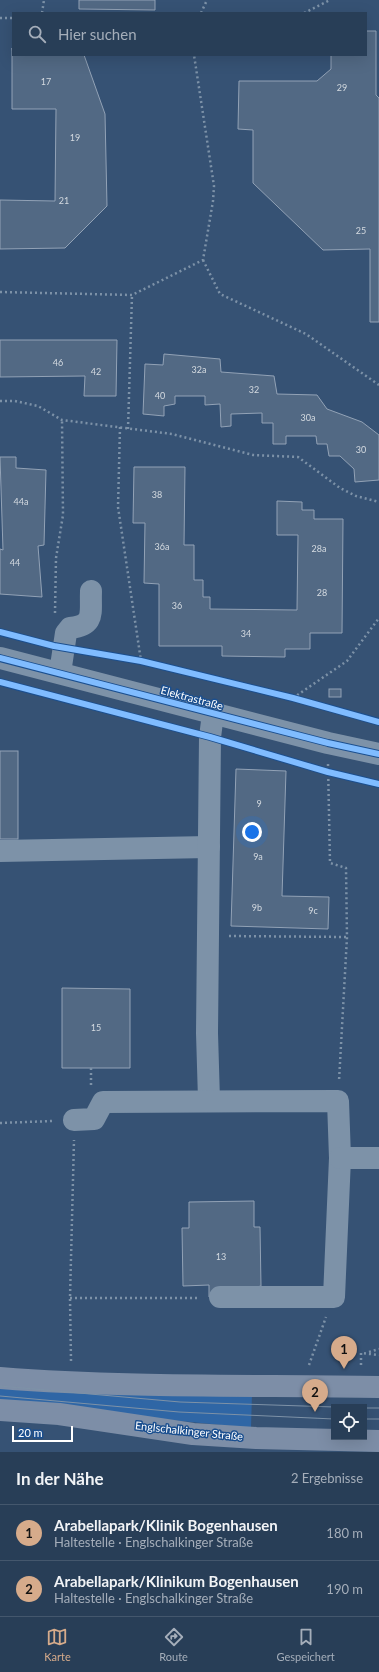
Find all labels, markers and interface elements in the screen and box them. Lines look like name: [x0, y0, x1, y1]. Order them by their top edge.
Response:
search box: [12, 12, 367, 56]
icon: search: [26, 23, 48, 45]
text: Hier suchen: [58, 25, 137, 43]
house number: 17: [41, 76, 51, 87]
house number: 29: [337, 82, 347, 93]
house number: 19: [70, 132, 80, 143]
house number: 21: [59, 195, 69, 206]
house number: 25: [356, 225, 366, 236]
house number: 46: [53, 357, 63, 368]
house number: 32a: [192, 364, 206, 375]
house number: 42: [91, 366, 101, 377]
house number: 32: [249, 384, 259, 395]
house number: 40: [155, 390, 165, 401]
house number: 30a: [301, 412, 315, 423]
house number: 30: [356, 444, 366, 455]
house number: 38: [152, 489, 162, 500]
house number: 44a: [14, 496, 28, 507]
house number: 36a: [155, 541, 169, 552]
house number: 28a: [312, 543, 326, 554]
house number: 44: [10, 557, 20, 568]
house number: 28: [317, 587, 327, 598]
house number: 36: [172, 600, 182, 611]
house number: 34: [241, 628, 251, 639]
street label: Elektrastraße: [160, 683, 225, 712]
house number: 9: [256, 798, 262, 809]
your location: [242, 822, 262, 842]
house number: 9a: [253, 851, 263, 862]
house number: 9b: [252, 902, 262, 913]
house number: 9c: [308, 905, 318, 916]
house number: 15: [91, 1022, 101, 1033]
house number: 13: [216, 1251, 226, 1262]
pin: 1: [331, 1336, 357, 1369]
pin: 2: [302, 1379, 328, 1412]
map controls: [331, 1404, 367, 1440]
button: locate: [331, 1404, 367, 1440]
street label: Englschalkinger Straße: [134, 1418, 244, 1443]
scale bar: [12, 1424, 73, 1443]
text: 20 m: [18, 1426, 43, 1439]
text: In der Nähe: [16, 1468, 104, 1489]
text: 2 Ergebnisse: [291, 1470, 363, 1486]
text: Arabellapark/Klinik Bogenhausen: [54, 1516, 278, 1534]
text: 1: [25, 1525, 33, 1541]
text: 180 m: [326, 1525, 363, 1541]
text: Haltestelle · Englschalkinger Straße: [54, 1534, 253, 1550]
text: Arabellapark/Klinikum Bogenhausen: [54, 1572, 299, 1590]
text: 2: [25, 1581, 33, 1597]
text: 190 m: [326, 1581, 363, 1597]
text: Haltestelle · Englschalkinger Straße: [54, 1590, 253, 1606]
tab: Karte: [44, 1626, 71, 1663]
tab: Route: [159, 1626, 188, 1663]
tab: Gespeichert: [276, 1626, 335, 1663]

